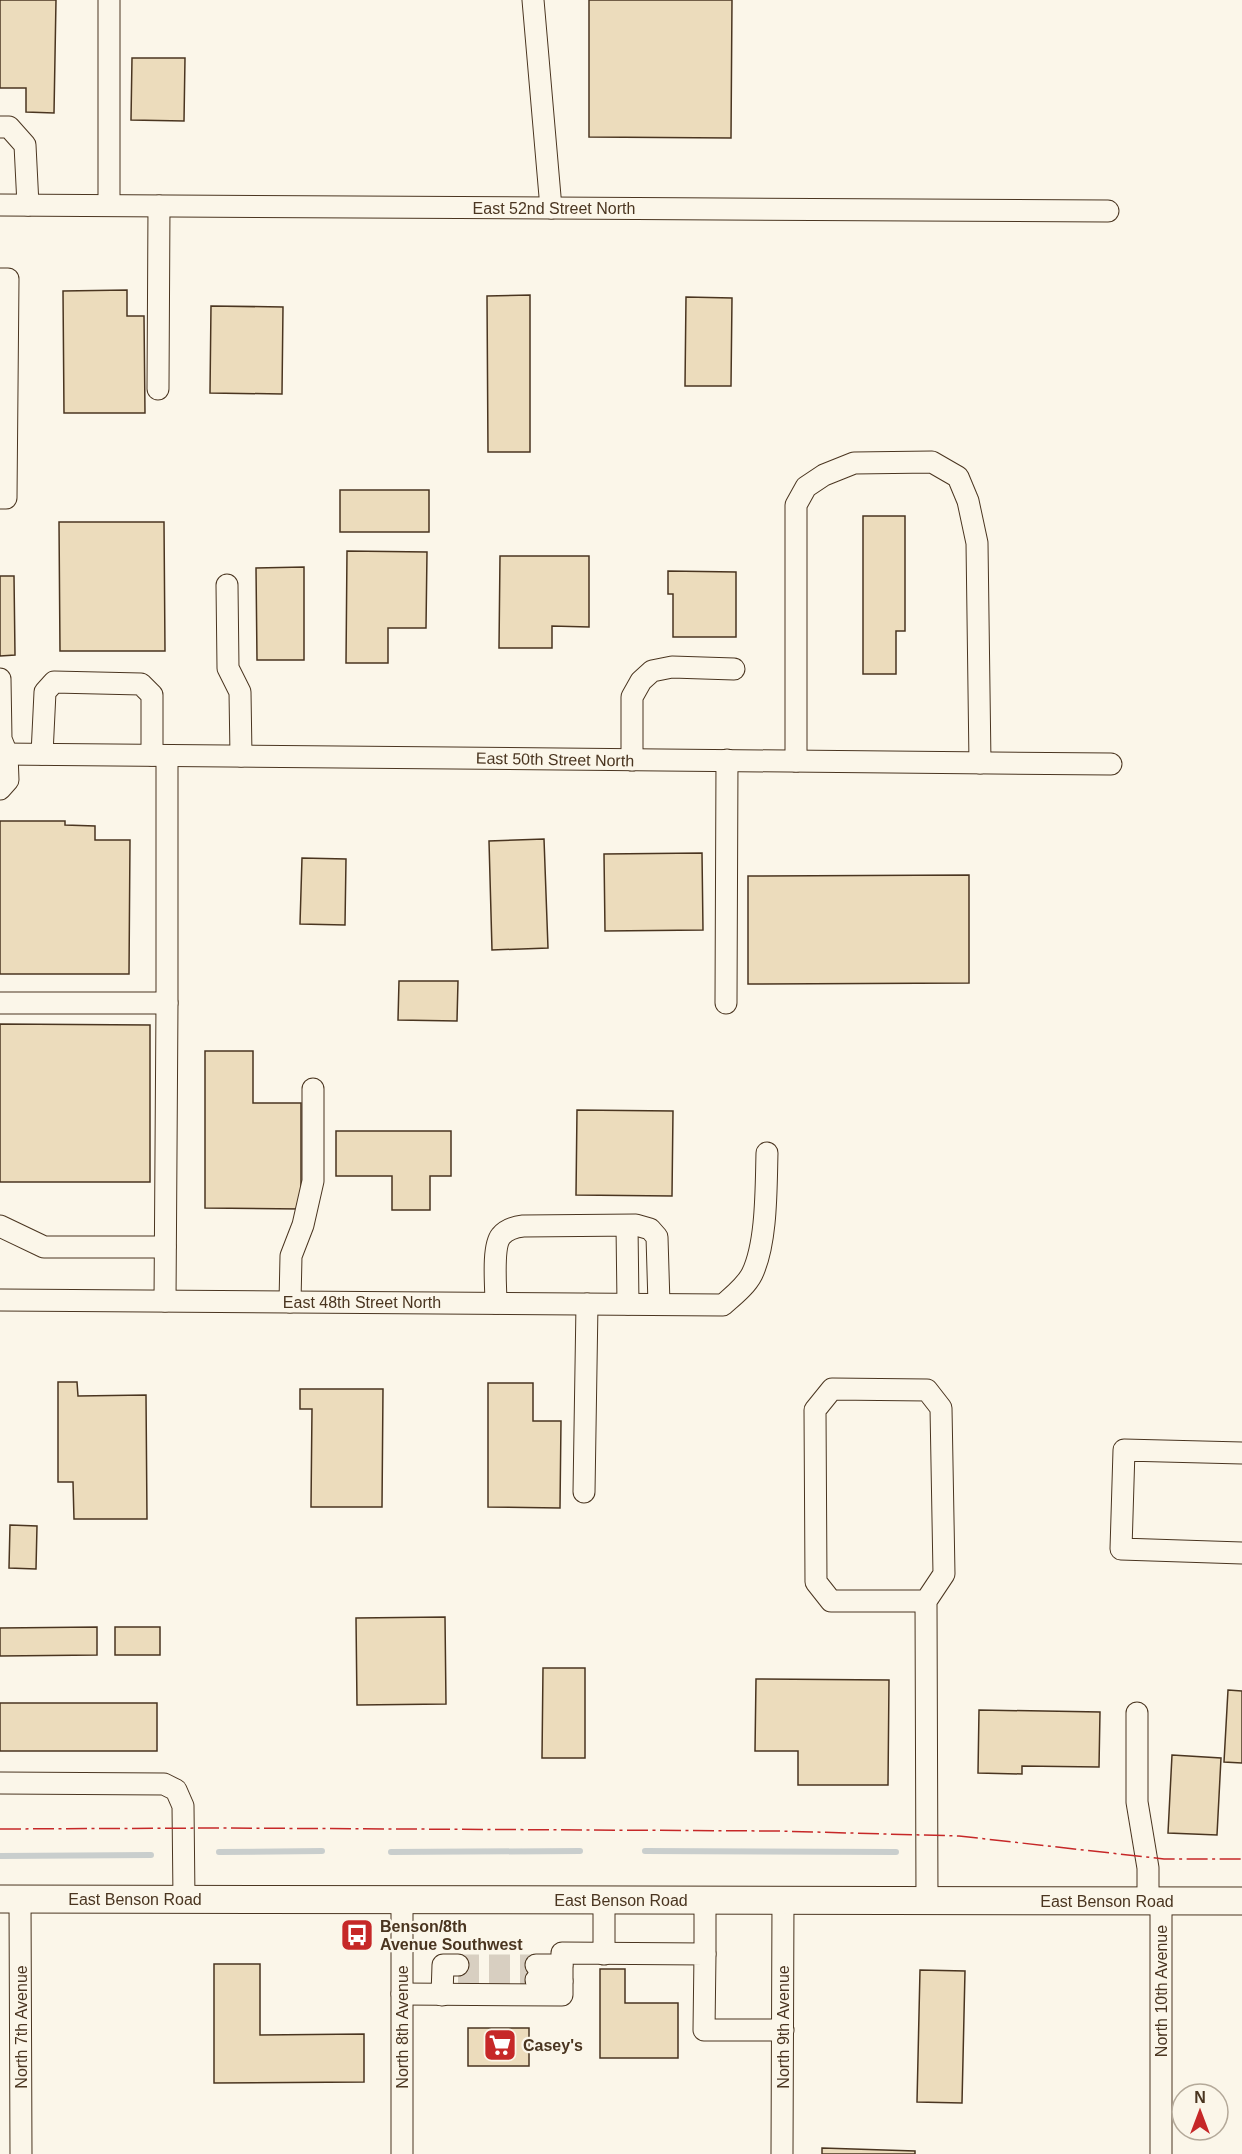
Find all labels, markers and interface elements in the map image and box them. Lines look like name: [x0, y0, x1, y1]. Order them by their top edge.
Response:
street label: East 52nd Street North: [473, 200, 635, 217]
street label: East 50th Street North: [476, 750, 634, 769]
street label: East 48th Street North: [283, 1294, 441, 1311]
street label: East Benson Road: [68, 1891, 202, 1908]
street label: East Benson Road: [554, 1892, 688, 1909]
street label: East Benson Road: [1040, 1893, 1174, 1910]
bus stop icon: Benson/8th Avenue Southwest: [339, 1917, 375, 1953]
place label: Benson/8th Avenue Southwest: [380, 1918, 523, 1953]
street label: North 10th Avenue: [1153, 1925, 1170, 2057]
street label: North 7th Avenue: [13, 1965, 30, 2089]
street label: North 8th Avenue: [394, 1965, 411, 2089]
street label: North 9th Avenue: [775, 1965, 792, 2089]
supermarket icon: Casey's: [482, 2027, 518, 2063]
place label: Casey's: [523, 2037, 583, 2054]
north arrow: [1170, 2082, 1230, 2142]
text: N: [1194, 2089, 1206, 2106]

